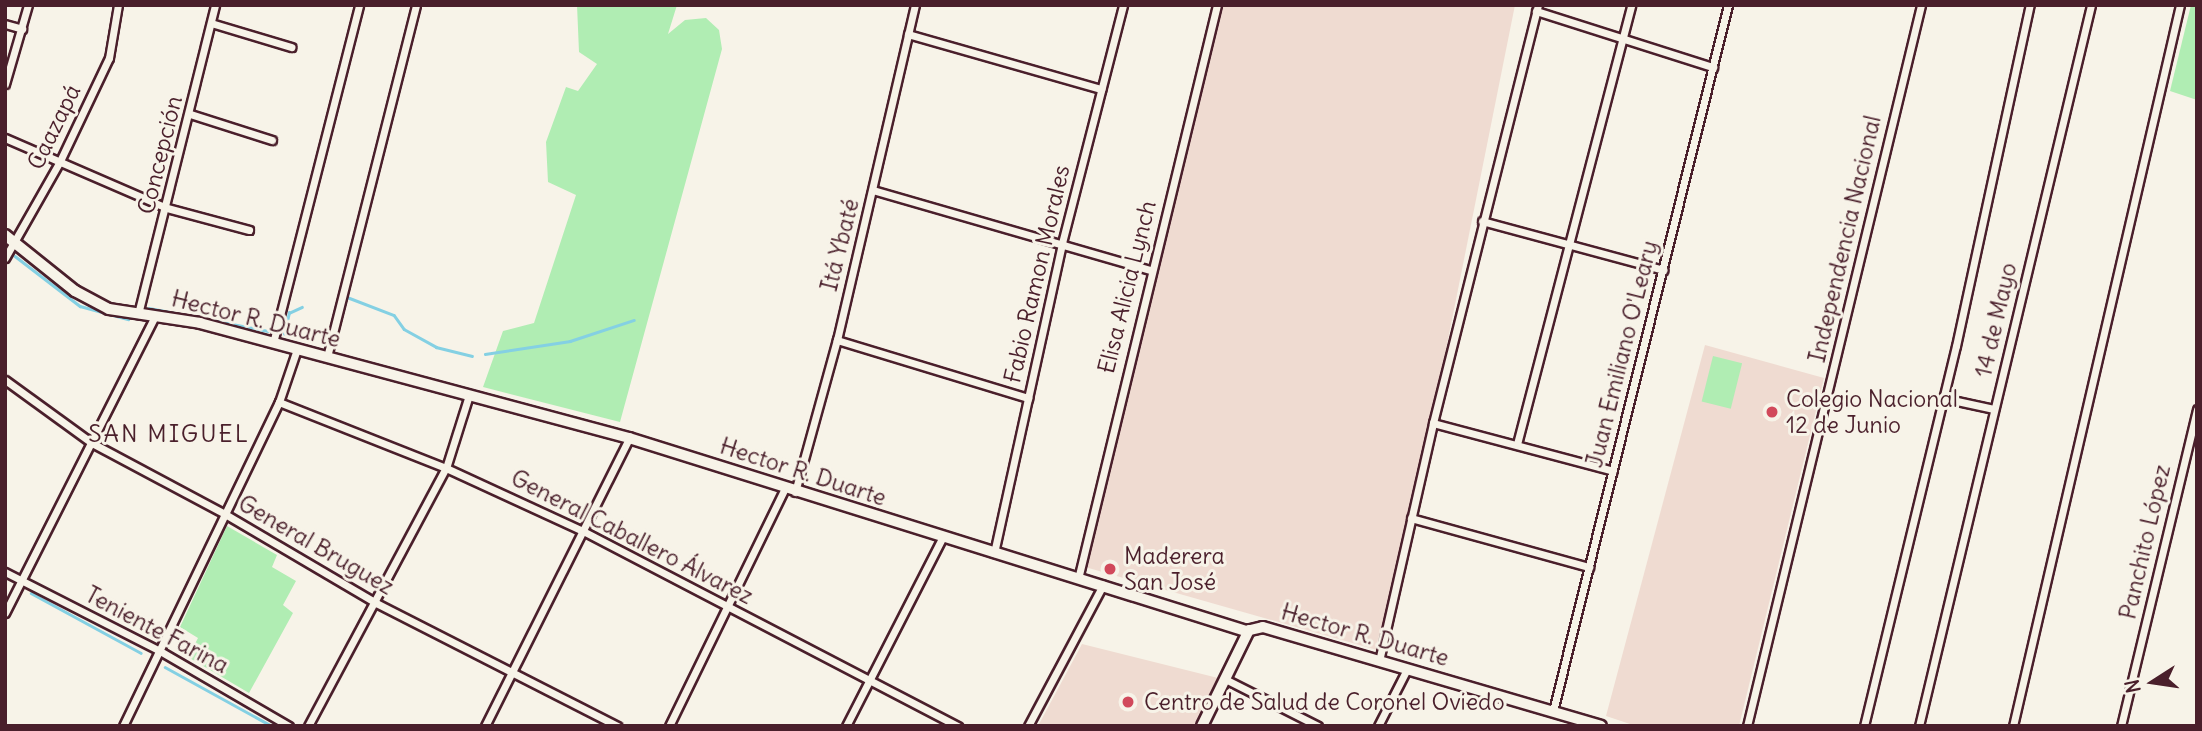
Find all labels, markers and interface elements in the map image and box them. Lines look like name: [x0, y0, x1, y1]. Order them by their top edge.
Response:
street label: Caazapá: [22, 80, 86, 174]
street label: Concepción: [132, 93, 188, 217]
street label: Independencia Nacional: [1803, 113, 1887, 365]
street label: Fabio Ramon Morales: [999, 162, 1075, 386]
street label: Itá Ybaté: [815, 196, 865, 294]
street label: Elisa Alicia Lynch: [1092, 198, 1162, 376]
street label: Juan Emiliano O'Leary: [1580, 238, 1664, 470]
street label: 14 de Mayo: [1969, 260, 2023, 380]
street label: Hector R. Duarte: [169, 285, 343, 353]
place label: Colegio Nacional 12 de Junio: [1786, 385, 1958, 439]
marker: Colegio Nacional 12 de Junio: [1764, 404, 1780, 420]
district label: SAN MIGUEL: [90, 420, 248, 448]
street label: Hector R. Duarte: [717, 432, 889, 512]
street label: Panchito López: [2114, 462, 2176, 622]
street label: General Caballero Álvarez: [506, 464, 758, 610]
street label: General Bruguez: [233, 489, 399, 601]
place label: Maderera San José: [1124, 542, 1225, 596]
marker: Maderera San José: [1102, 561, 1118, 577]
street label: Teniente Farina: [81, 581, 233, 679]
street label: Hector R. Duarte: [1278, 598, 1452, 672]
north arrow: [2118, 647, 2188, 717]
text: N: [2119, 677, 2146, 695]
place label: Centro de Salud de Coronel Oviedo: [1144, 688, 1505, 716]
marker: Centro de Salud de Coronel Oviedo: [1118, 692, 1138, 712]

